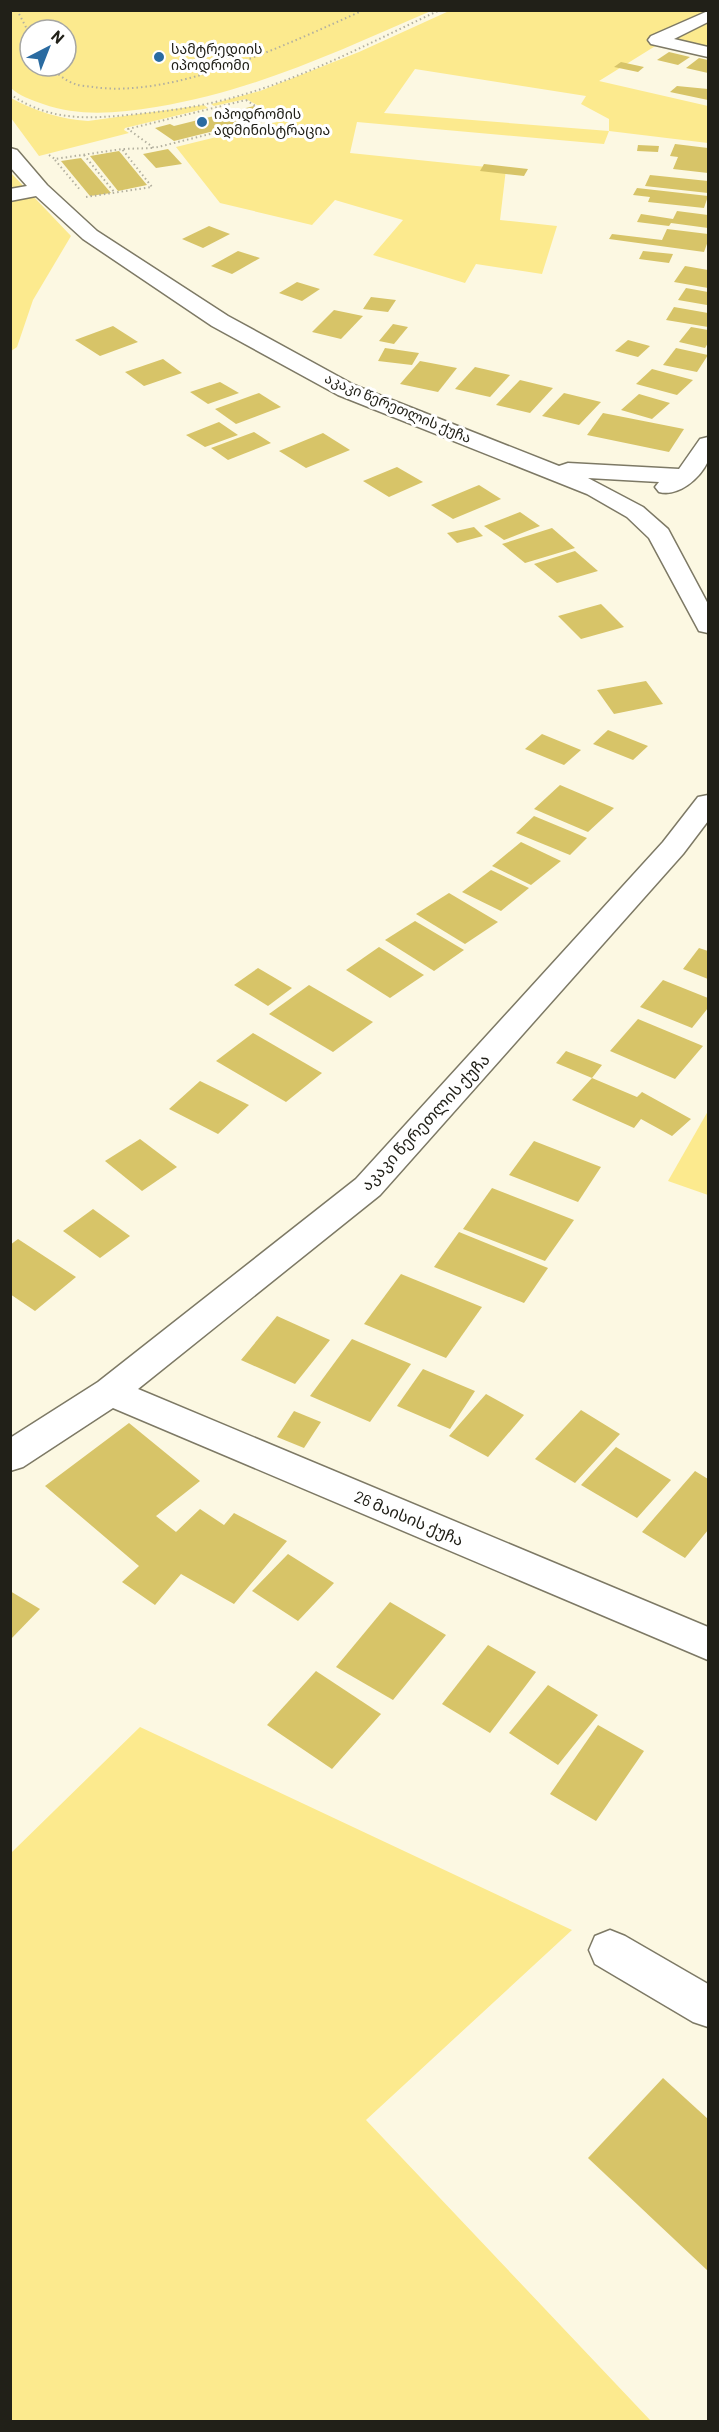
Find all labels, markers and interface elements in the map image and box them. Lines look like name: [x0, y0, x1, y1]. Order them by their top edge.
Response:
north arrow: [18, 18, 78, 78]
text: N: [48, 26, 69, 47]
place label: სამტრედიის იპოდრომი: [171, 40, 262, 74]
marker: სამტრედიის იპოდრომი: [152, 50, 166, 64]
place label: იპოდრომის ადმინისტრაცია: [214, 105, 330, 139]
marker: იპოდრომის ადმინისტრაცია: [195, 115, 209, 129]
street label: აკაკი წერეთლის ქუჩა: [322, 369, 474, 447]
street label: აკაკი წერეთლის ქუჩა: [356, 1049, 494, 1195]
street label: 26 მაისის ქუჩა: [351, 1486, 467, 1550]

